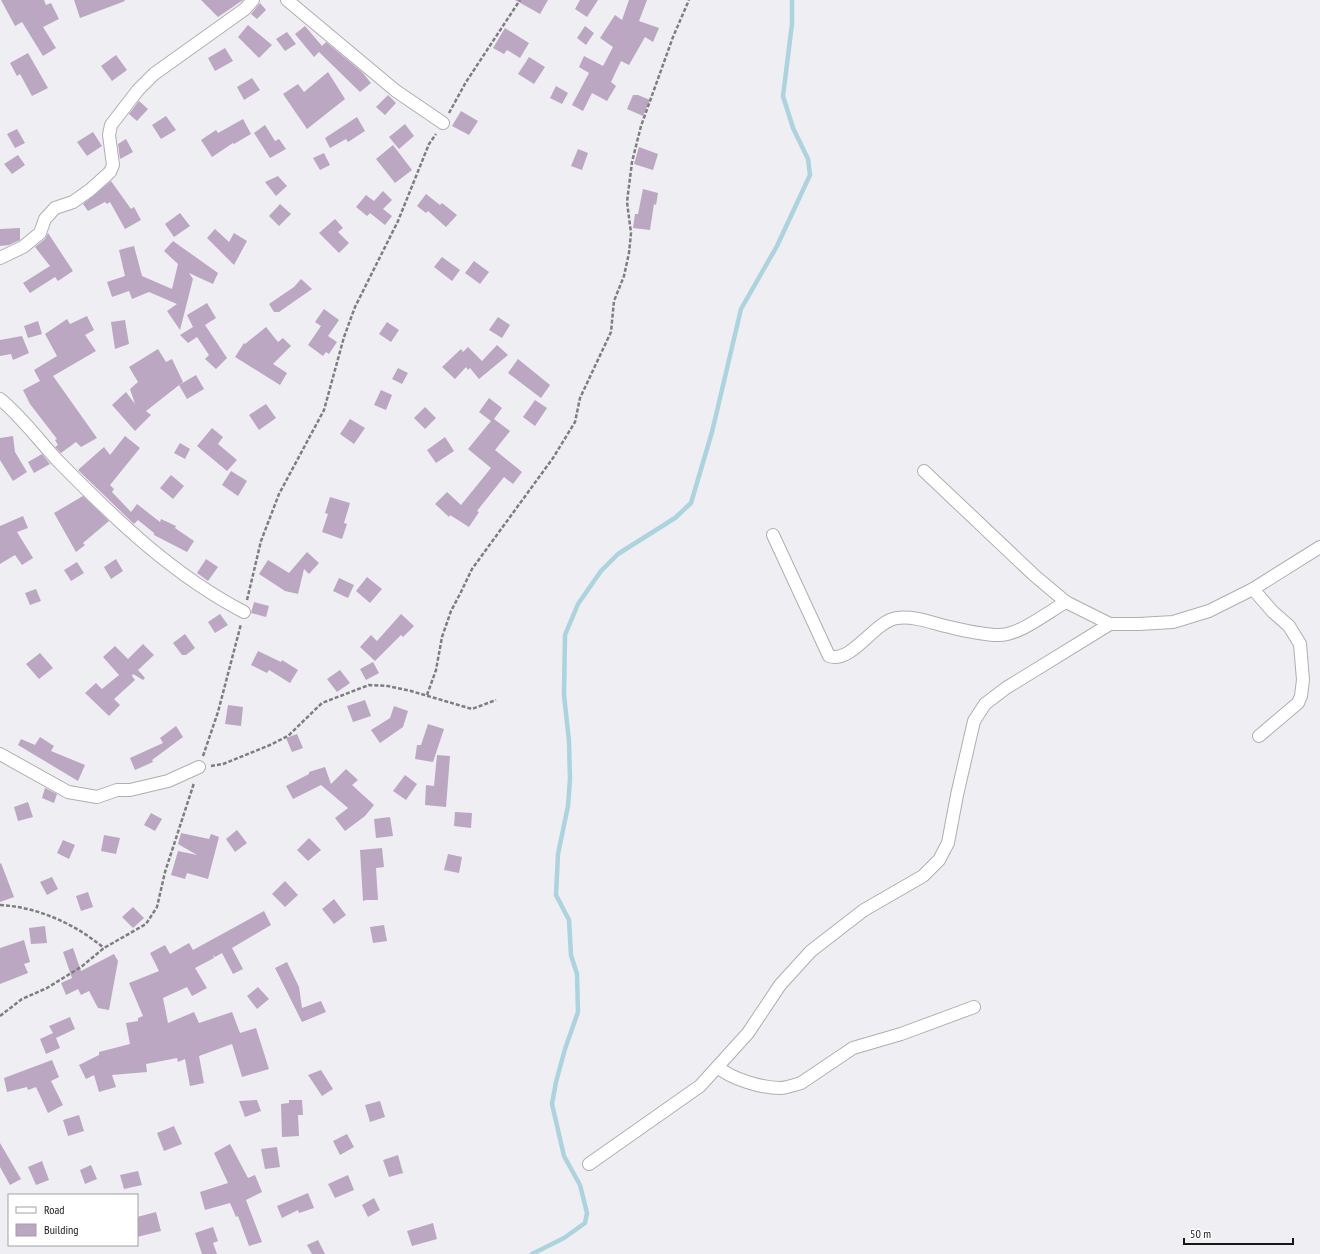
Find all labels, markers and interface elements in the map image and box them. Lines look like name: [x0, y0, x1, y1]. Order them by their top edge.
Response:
legend: [8, 1194, 138, 1246]
text: Road: [44, 1202, 64, 1217]
scale bar: [1184, 1220, 1293, 1246]
text: Building: [44, 1222, 79, 1237]
text: 50 m: [1190, 1226, 1211, 1241]

